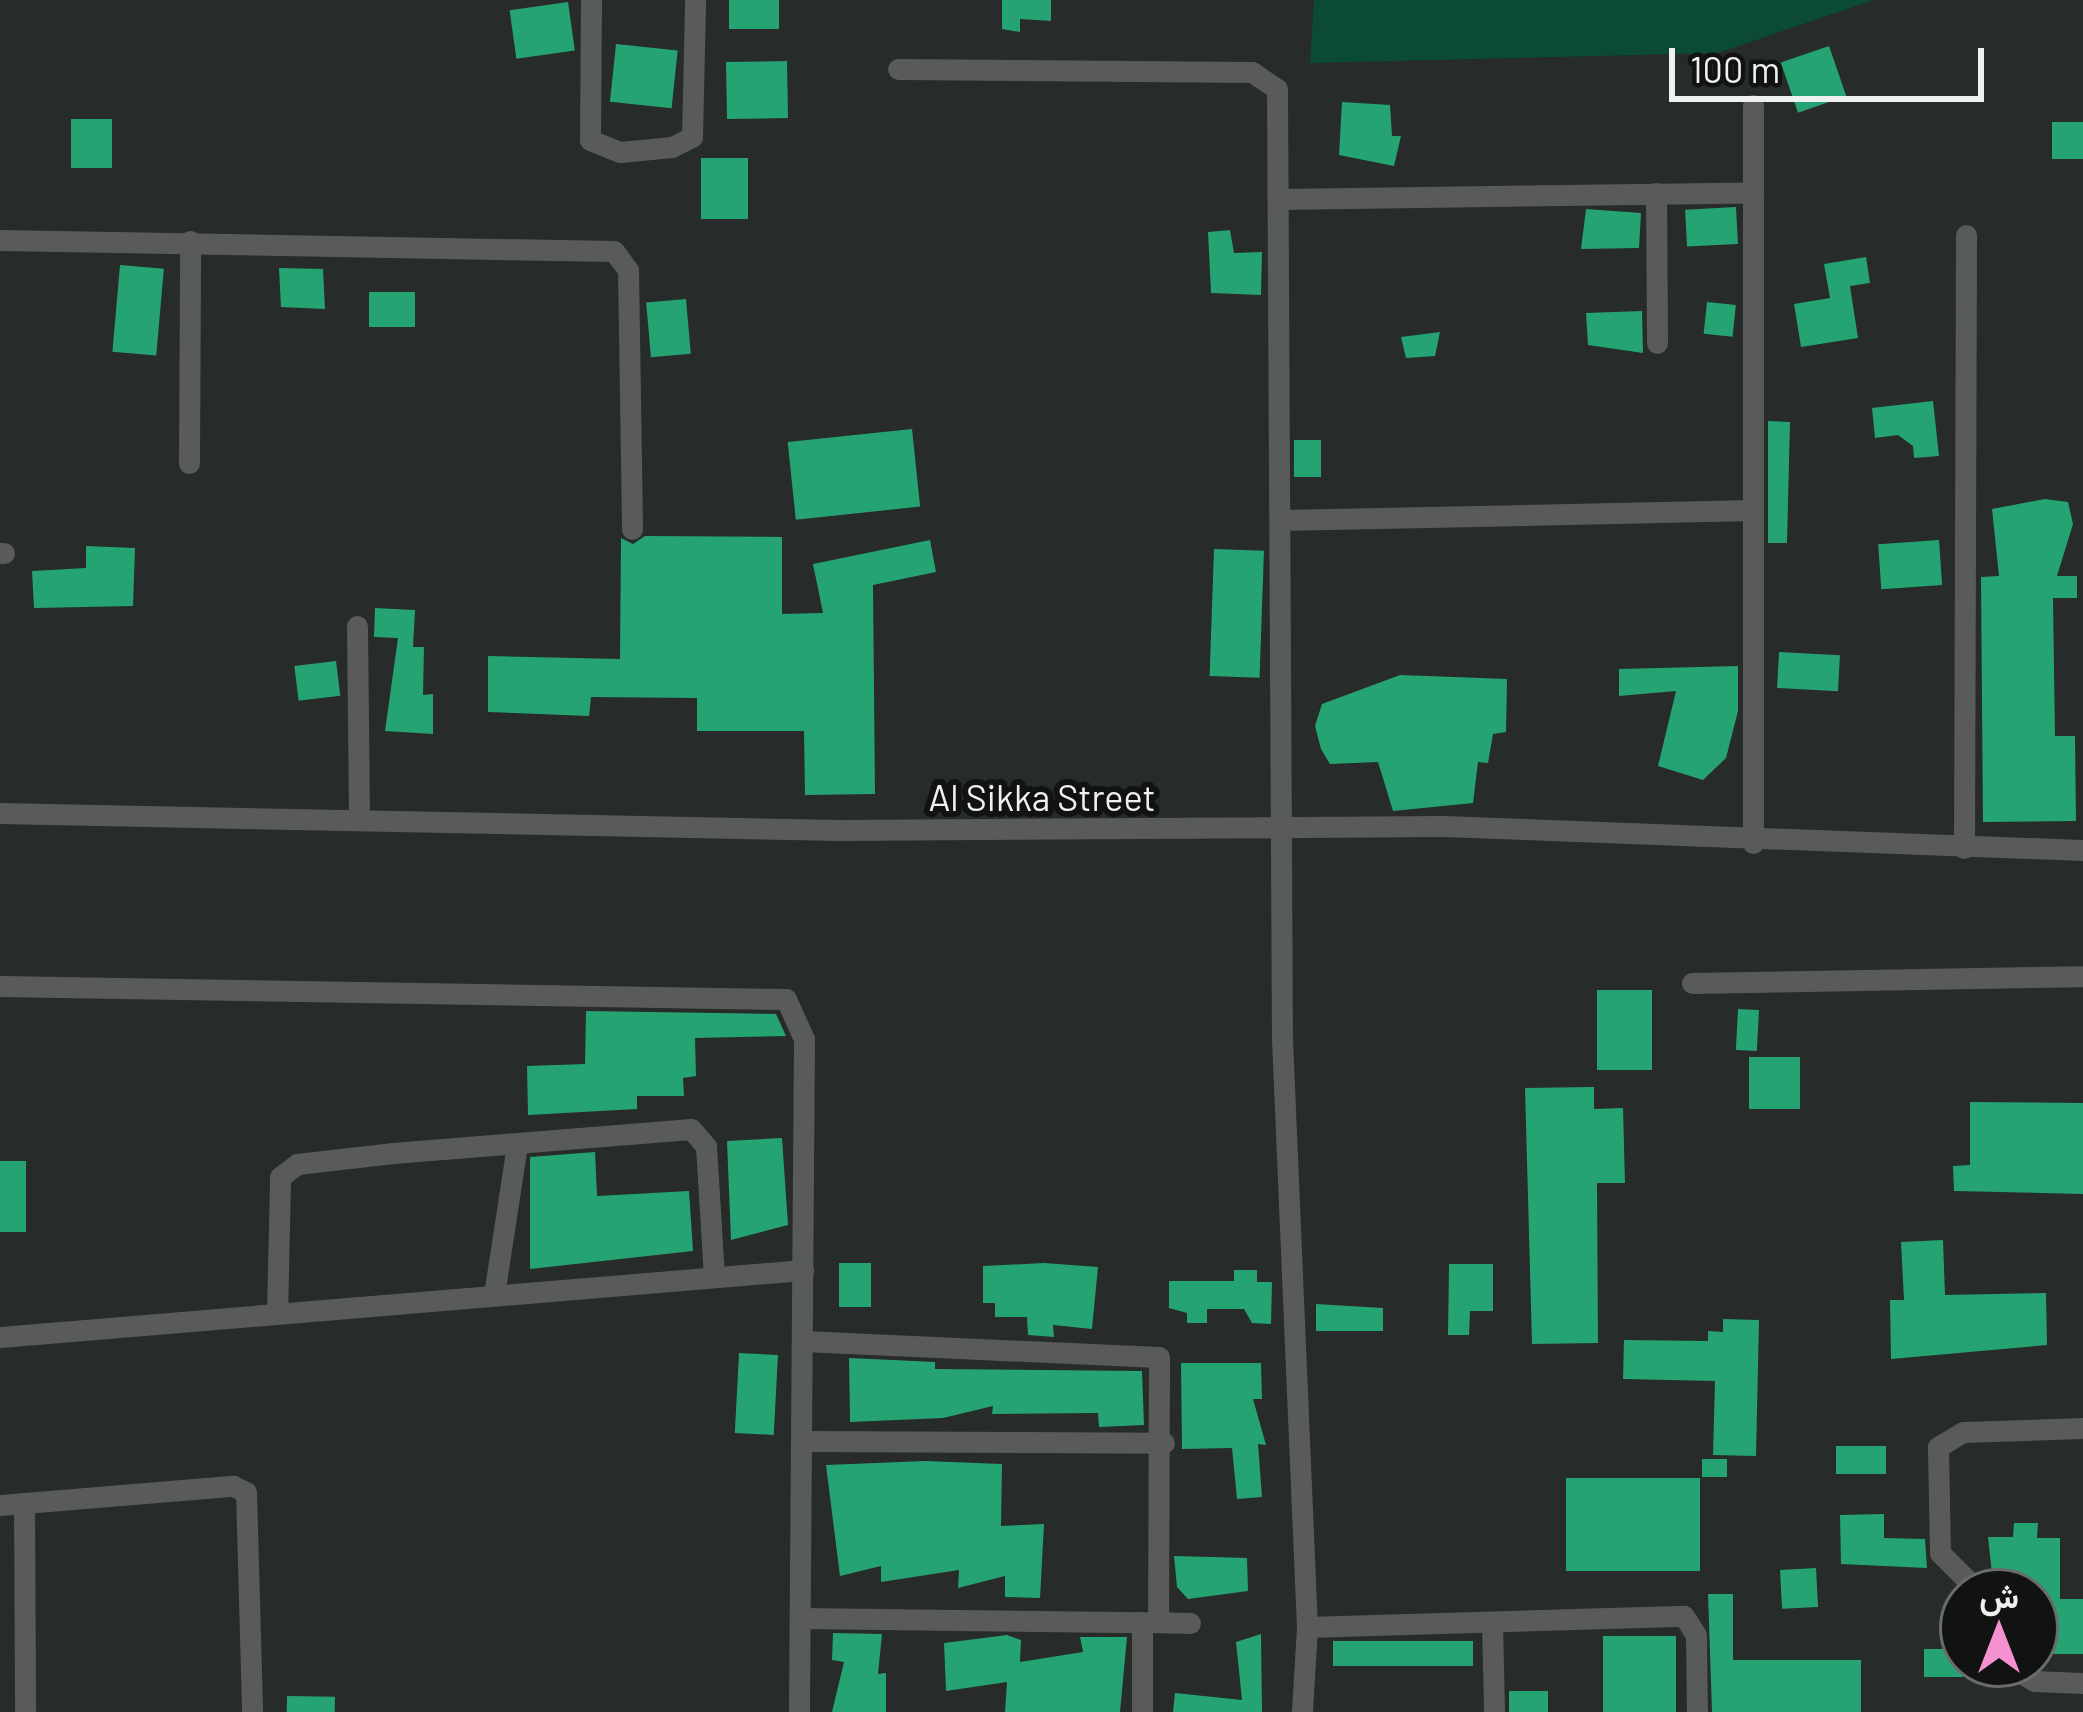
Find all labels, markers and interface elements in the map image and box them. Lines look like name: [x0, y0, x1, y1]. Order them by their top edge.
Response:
scale bar: [1675, 24, 1990, 98]
text: 100 m: [1690, 47, 1780, 90]
street label: Al Sikka Street: [928, 775, 1156, 819]
north arrow: [1939, 1568, 2059, 1688]
text: ش: [1979, 1575, 2019, 1615]

